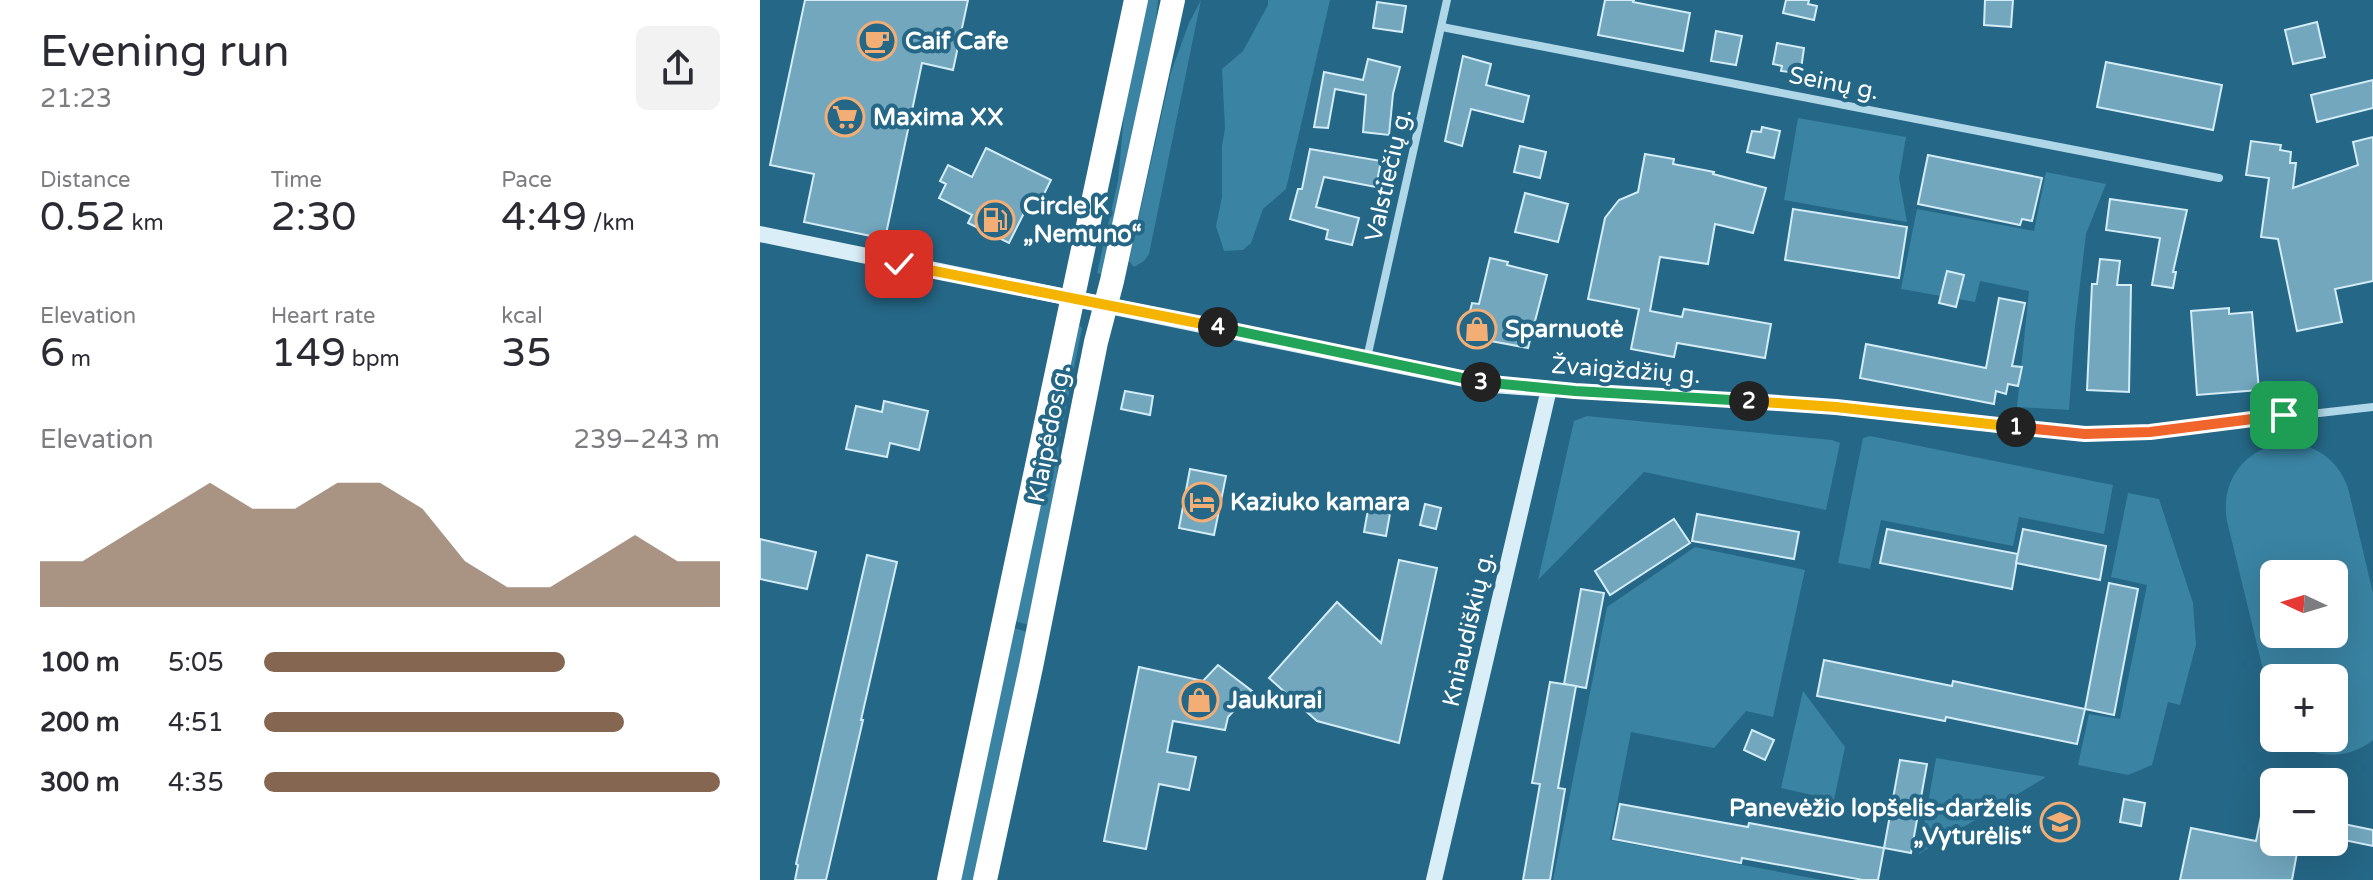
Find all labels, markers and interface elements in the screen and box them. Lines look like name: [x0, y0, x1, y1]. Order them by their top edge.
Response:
cafe icon: Caif Cafe: [856, 20, 898, 62]
text: Evening run: [40, 26, 289, 79]
button: share: [636, 26, 720, 110]
place label: Caif Cafe: [905, 27, 1009, 56]
street label: Seinų g.: [1786, 61, 1881, 106]
text: 21:23: [40, 83, 112, 114]
supermarket icon: Maxima XX: [824, 96, 866, 138]
place label: Maxima XX: [873, 103, 1003, 132]
street label: Valstiečių g.: [1359, 106, 1418, 245]
text: Distance: [40, 167, 131, 193]
text: Time: [271, 167, 322, 193]
text: Pace: [501, 167, 552, 193]
place label: Circle K „Nemuno“: [1023, 192, 1142, 249]
text: 0.52: [40, 193, 126, 241]
text: 2:30: [271, 193, 356, 241]
text: 4:49: [501, 193, 587, 241]
fuel station icon: Circle K „Nemuno“: [974, 199, 1016, 241]
text: km: [126, 210, 164, 236]
text: /km: [587, 210, 635, 236]
pin: [865, 230, 933, 298]
icon: check: [877, 242, 921, 286]
text: Elevation: [40, 303, 136, 329]
text: Heart rate: [271, 303, 376, 329]
text: kcal: [501, 303, 543, 329]
pin: 4: [1198, 307, 1238, 347]
shop icon: Sparnuotė: [1456, 308, 1498, 350]
text: 4: [1211, 314, 1225, 340]
place label: Sparnuotė: [1505, 315, 1624, 344]
text: 6: [40, 329, 65, 377]
text: 149: [271, 329, 346, 377]
text: 35: [501, 329, 552, 377]
text: m: [65, 346, 91, 372]
text: bpm: [346, 346, 400, 372]
street label: Žvaigždžių g.: [1550, 351, 1702, 390]
pin: 3: [1461, 362, 1501, 402]
street label: Klaipėdos g.: [1022, 363, 1077, 505]
text: 3: [1474, 369, 1488, 395]
pin: 2: [1729, 381, 1769, 421]
pin: [2250, 381, 2318, 449]
text: 2: [1742, 388, 1756, 414]
icon: arrive: [2262, 393, 2306, 437]
pin: 1: [1996, 407, 2036, 447]
text: 1: [2009, 414, 2023, 440]
text: Elevation: [40, 424, 154, 455]
text: 239–243 m: [574, 424, 720, 455]
hotel icon: Kaziuko kamara: [1181, 481, 1223, 523]
place label: Kaziuko kamara: [1230, 488, 1410, 517]
street label: Kniaudiškių g.: [1437, 549, 1500, 710]
north arrow: [2260, 560, 2348, 648]
map controls: [2260, 560, 2348, 856]
text: 100 m: [40, 647, 120, 678]
text: 5:05: [168, 647, 224, 678]
button: +: [2260, 664, 2348, 752]
shop icon: Jaukurai: [1178, 679, 1220, 721]
place label: Jaukurai: [1226, 686, 1323, 715]
text: 200 m: [40, 707, 120, 738]
text: 4:51: [168, 707, 224, 738]
text: 300 m: [40, 767, 120, 798]
text: 4:35: [168, 767, 224, 798]
button: −: [2260, 768, 2348, 856]
place label: Panevėžio lopšelis-darželis „Vyturėlis“: [1729, 794, 2032, 851]
school or university icon: Panevėžio lopšelis-darželis „Vyturėlis“: [2039, 801, 2081, 843]

